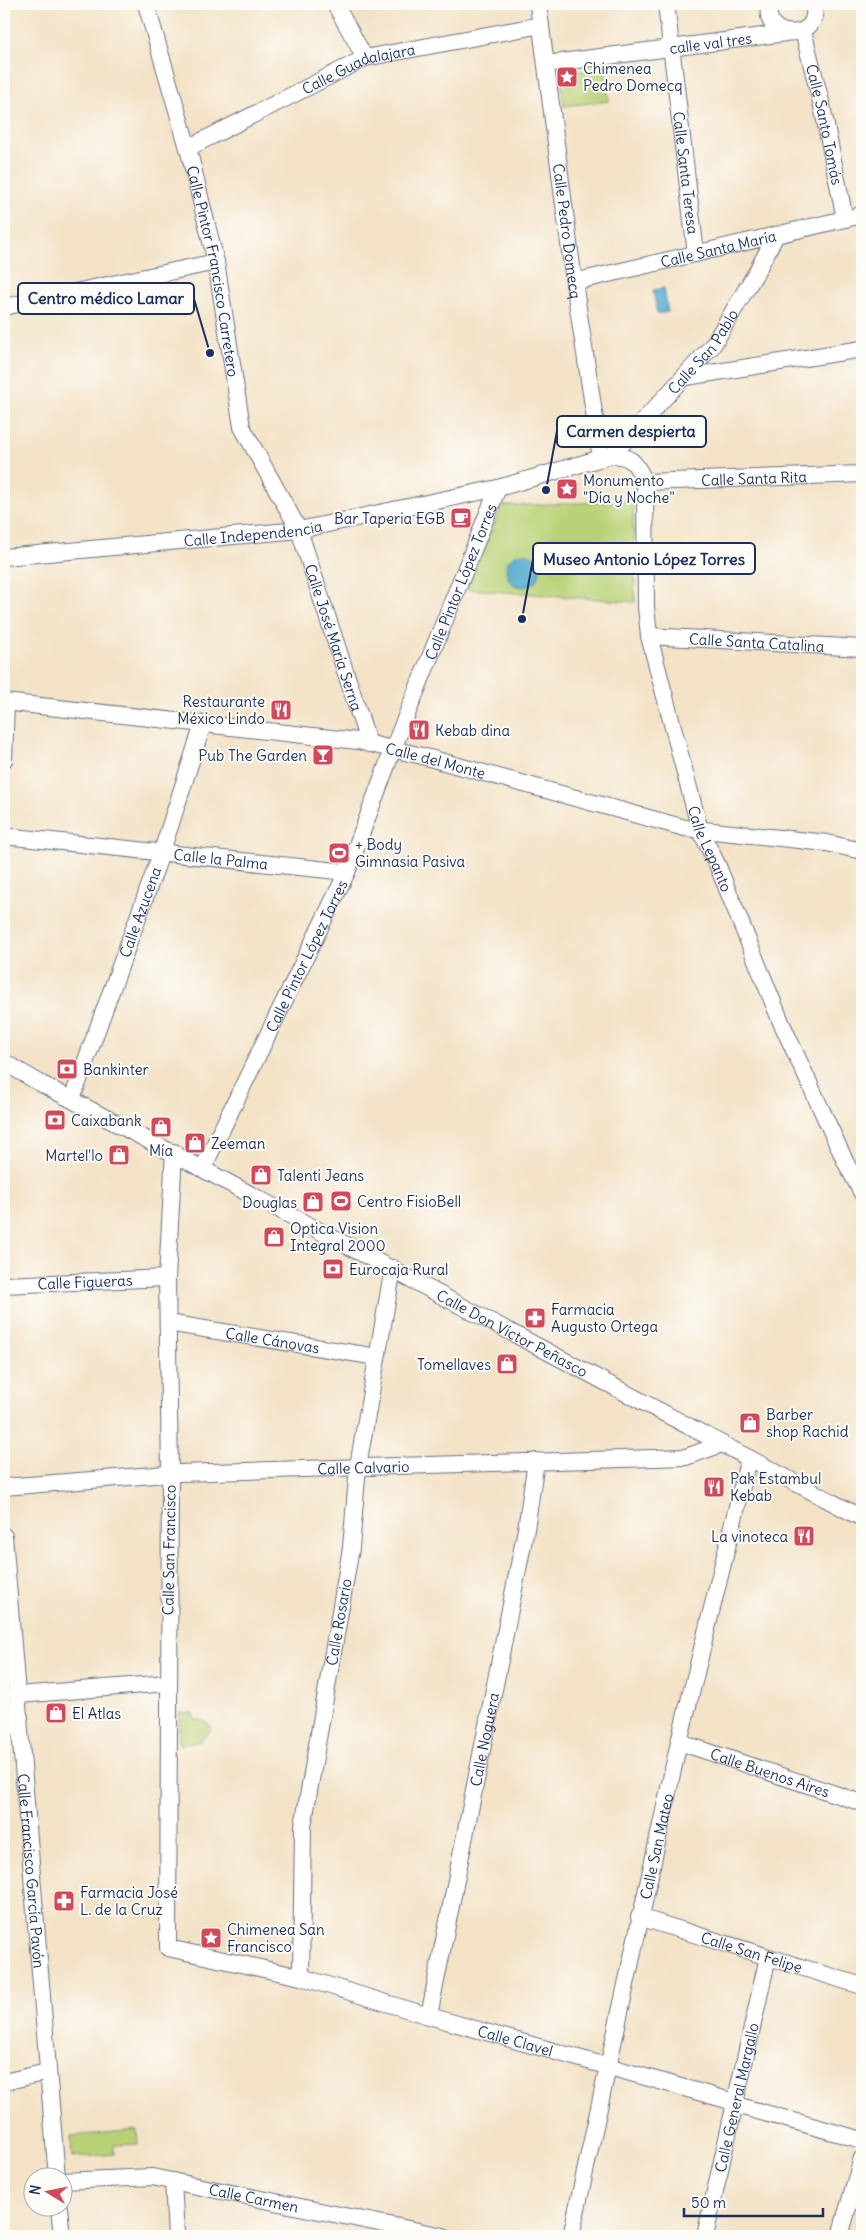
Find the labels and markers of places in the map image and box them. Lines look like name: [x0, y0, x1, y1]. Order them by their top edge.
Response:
place label: Chimenea Pedro Domecq: [583, 59, 682, 95]
place icon: Chimenea Pedro Domecq: [555, 65, 579, 89]
callout: Centro médico Lamar: [18, 283, 194, 314]
callout: Carmen despierta: [557, 416, 706, 447]
place label: Monumento "Día y Noche": [583, 471, 675, 507]
place icon: Monumento "Día y Noche": [555, 477, 579, 501]
cafe icon: Bar Taperia EGB: [449, 506, 473, 530]
place label: Bar Taperia EGB: [334, 509, 445, 528]
callout: Museo Antonio López Torres: [533, 543, 755, 574]
place label: Restaurante México Lindo: [177, 692, 265, 728]
restaurant icon: Restaurante México Lindo: [269, 698, 293, 722]
restaurant icon: Kebab dina: [407, 718, 431, 742]
place label: Kebab dina: [435, 721, 511, 740]
bar icon: Pub The Garden: [311, 743, 335, 767]
place label: Pub The Garden: [198, 746, 307, 765]
place label: + Body Gimnasia Pasiva: [355, 835, 466, 871]
sports icon: + Body Gimnasia Pasiva: [327, 841, 351, 865]
bank icon: Bankinter: [55, 1057, 79, 1081]
place label: Bankinter: [83, 1060, 149, 1079]
bank icon: Caixabank: [43, 1108, 67, 1132]
place label: Caixabank: [71, 1111, 142, 1130]
shop icon: Mía: [149, 1115, 173, 1139]
shop icon: Zeeman: [183, 1131, 207, 1155]
place label: Zeeman: [211, 1134, 266, 1153]
place label: Mía: [149, 1141, 173, 1160]
shop icon: Martel'lo: [107, 1143, 131, 1167]
place label: Martel'lo: [45, 1146, 103, 1165]
shop icon: Talenti Jeans: [249, 1163, 273, 1187]
place label: Talenti Jeans: [277, 1166, 364, 1185]
sports icon: Centro FisioBell: [329, 1189, 353, 1213]
shop icon: Douglas: [301, 1190, 325, 1214]
place label: Centro FisioBell: [357, 1192, 461, 1211]
place label: Douglas: [242, 1193, 297, 1212]
place label: Optica Vision Integral 2000: [290, 1219, 386, 1255]
shop icon: Optica Vision Integral 2000: [262, 1225, 286, 1249]
bank icon: Eurocaja Rural: [321, 1257, 345, 1281]
place label: Eurocaja Rural: [349, 1260, 448, 1279]
place label: Farmacia Augusto Ortega: [551, 1300, 658, 1336]
pharmacy icon: Farmacia Augusto Ortega: [523, 1306, 547, 1330]
shop icon: Tomellaves: [495, 1352, 519, 1376]
place label: Tomellaves: [417, 1355, 491, 1374]
place label: Barber shop Rachid: [766, 1405, 849, 1441]
shop icon: Barber shop Rachid: [738, 1411, 762, 1435]
place label: Pak Estambul Kebab: [730, 1469, 821, 1505]
restaurant icon: Pak Estambul Kebab: [702, 1475, 726, 1499]
restaurant icon: La vinoteca: [792, 1524, 816, 1548]
place label: La vinoteca: [711, 1527, 788, 1546]
shop icon: El Atlas: [44, 1701, 68, 1725]
place label: El Atlas: [72, 1704, 121, 1723]
place label: Farmacia José L. de la Cruz: [80, 1883, 178, 1919]
pharmacy icon: Farmacia José L. de la Cruz: [52, 1889, 76, 1913]
place label: Chimenea San Francisco: [227, 1920, 325, 1956]
place icon: Chimenea San Francisco: [199, 1926, 223, 1950]

